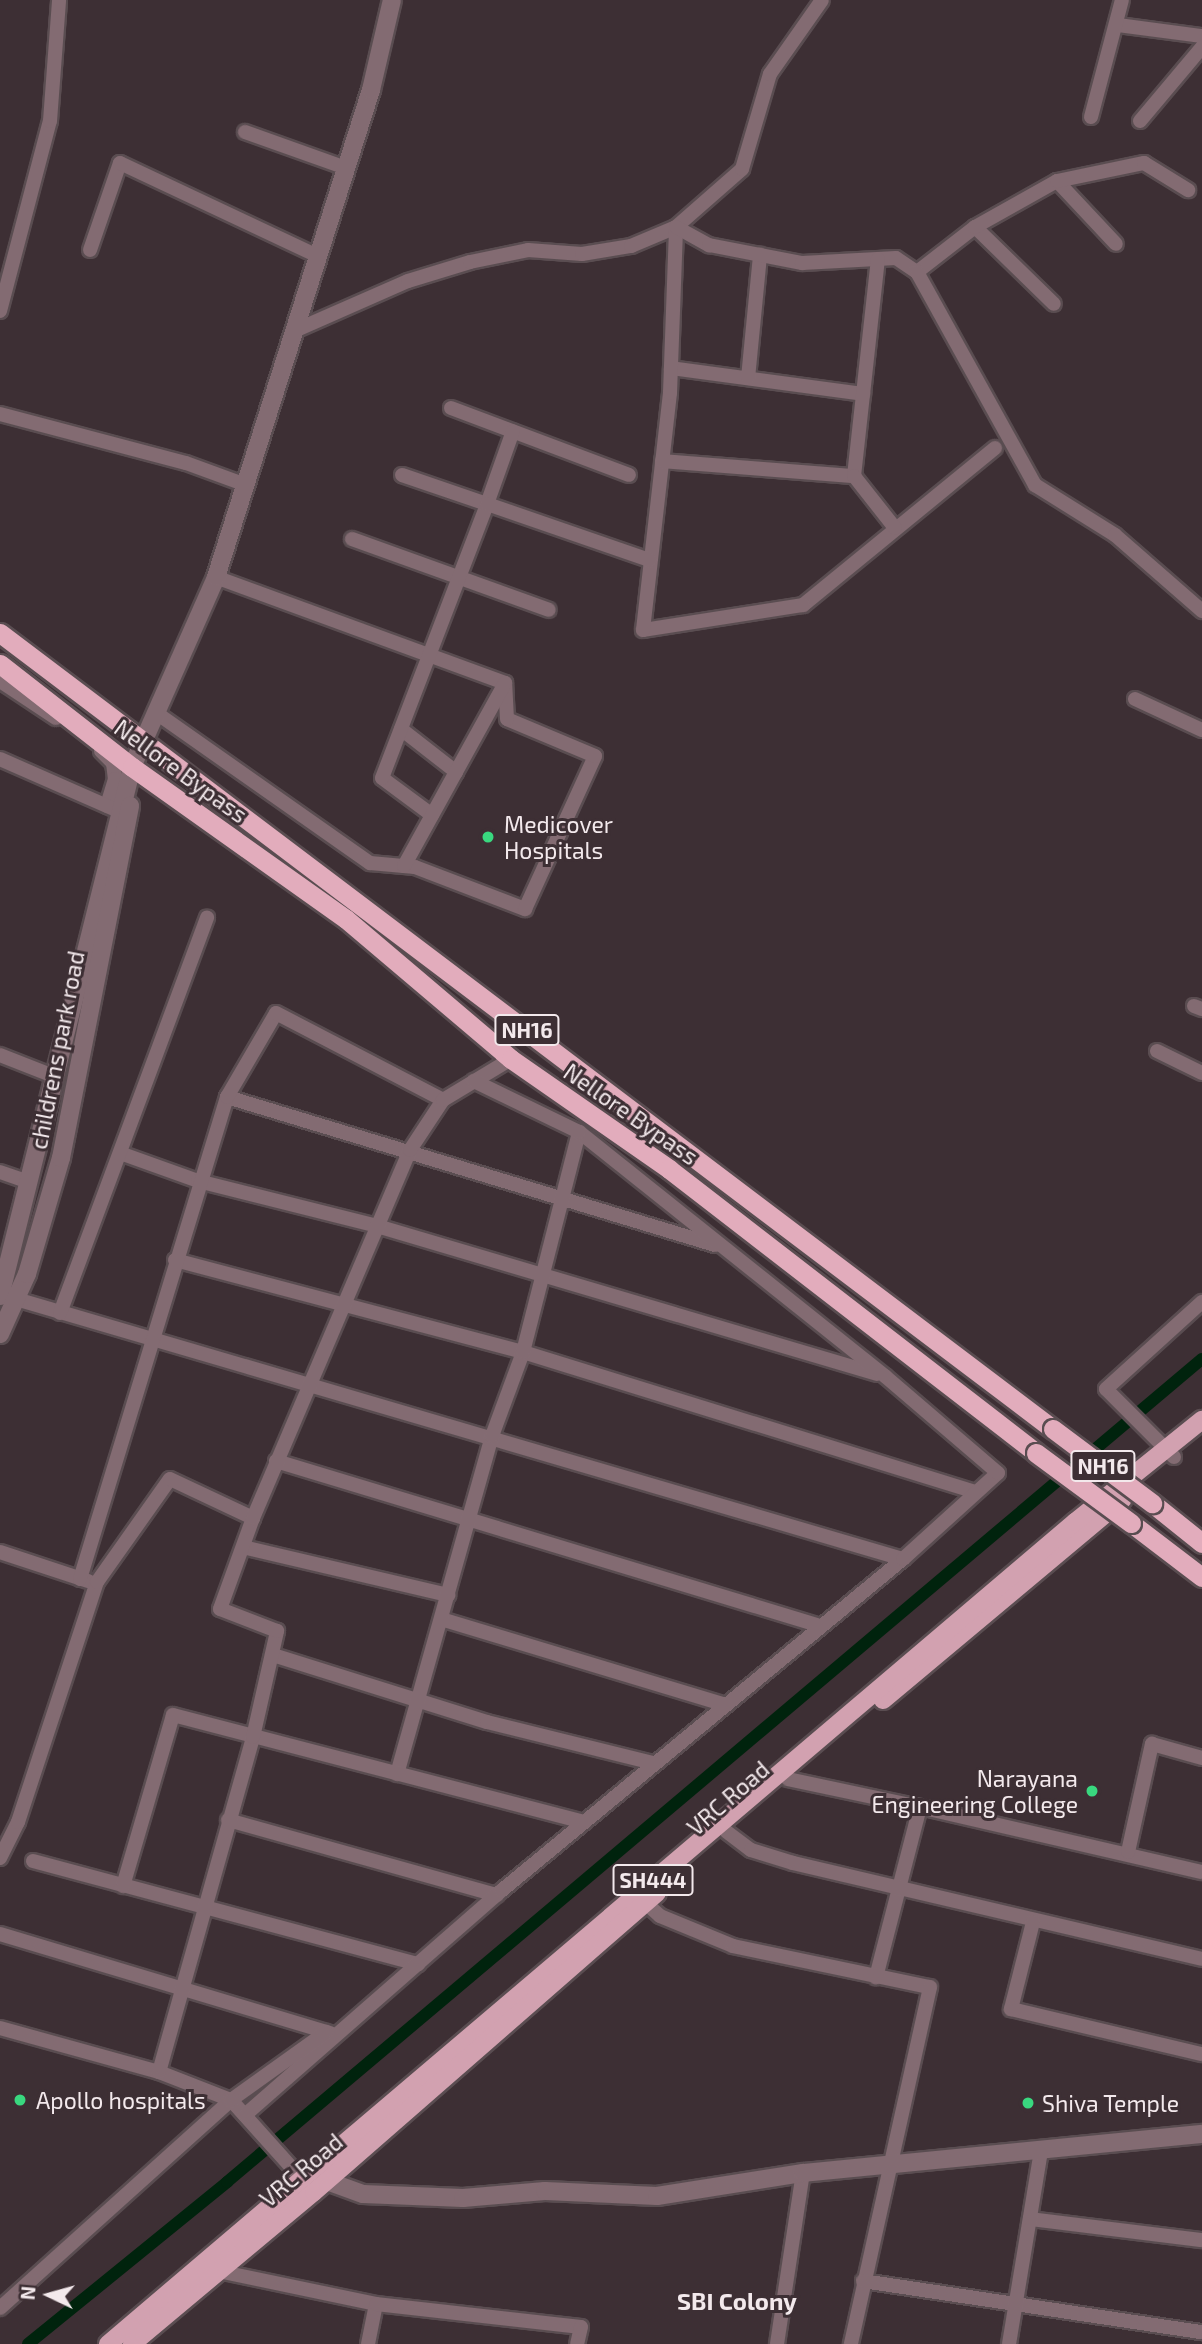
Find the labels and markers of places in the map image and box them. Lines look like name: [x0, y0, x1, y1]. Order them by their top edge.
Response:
place label: Medicover Hospitals: [504, 810, 613, 864]
marker: Medicover Hospitals: [478, 827, 498, 847]
place label: Narayana Engineering College: [872, 1764, 1078, 1818]
marker: Narayana Engineering College: [1084, 1783, 1100, 1799]
place label: Apollo hospitals: [36, 2086, 206, 2114]
place label: Shiva Temple: [1042, 2089, 1180, 2117]
marker: Apollo hospitals: [10, 2090, 30, 2110]
marker: Shiva Temple: [1020, 2095, 1036, 2111]

